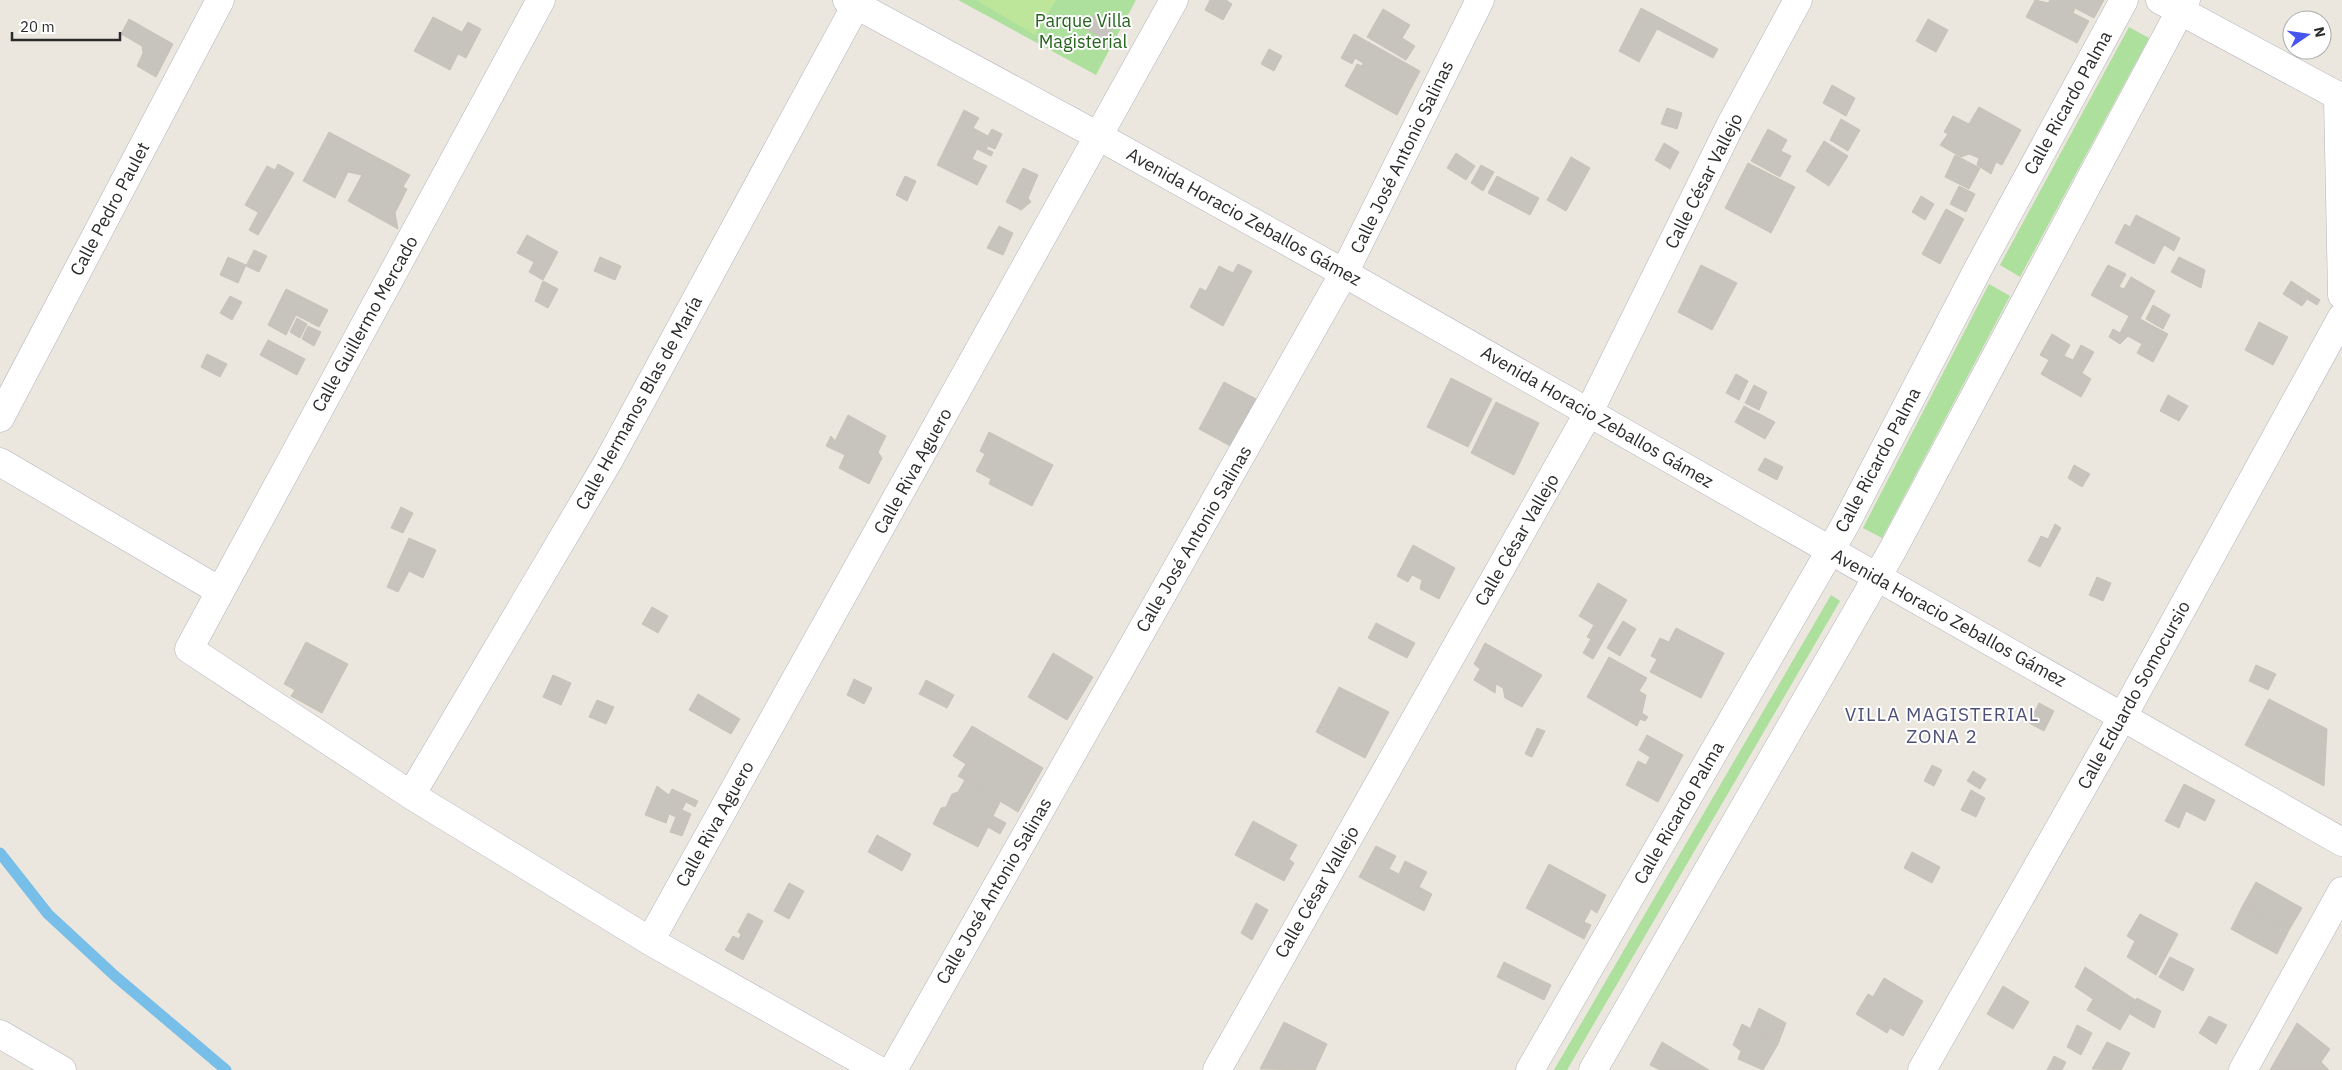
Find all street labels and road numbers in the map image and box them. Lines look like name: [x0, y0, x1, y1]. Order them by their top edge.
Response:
street label: Calle Ricardo Palma: [2018, 26, 2117, 179]
street label: Calle José Antonio Salinas: [1345, 56, 1458, 257]
street label: Calle César Vallejo: [1659, 109, 1748, 252]
street label: Calle Pedro Paulet: [65, 138, 154, 280]
street label: Avenida Horacio Zeballos Gámez: [1123, 142, 1366, 291]
street label: Calle Guillermo Mercado: [306, 231, 423, 416]
street label: Calle Hermanos Blas de María: [570, 291, 707, 514]
street label: Avenida Horacio Zeballos Gámez: [1477, 340, 1718, 493]
street label: Calle Ricardo Palma: [1830, 383, 1926, 536]
street label: Calle Riva Aguero: [868, 404, 957, 538]
street label: Calle José Antonio Salinas: [1131, 441, 1257, 636]
street label: Calle César Vallejo: [1469, 469, 1564, 610]
street label: Avenida Horacio Zeballos Gámez: [1828, 543, 2071, 692]
street label: Calle Eduardo Somocursio: [2072, 596, 2195, 793]
street label: Calle Ricardo Palma: [1628, 737, 1729, 888]
street label: Calle Riva Aguero: [670, 757, 759, 891]
street label: Calle José Antonio Salinas: [931, 793, 1057, 988]
street label: Calle César Vallejo: [1269, 821, 1364, 962]

